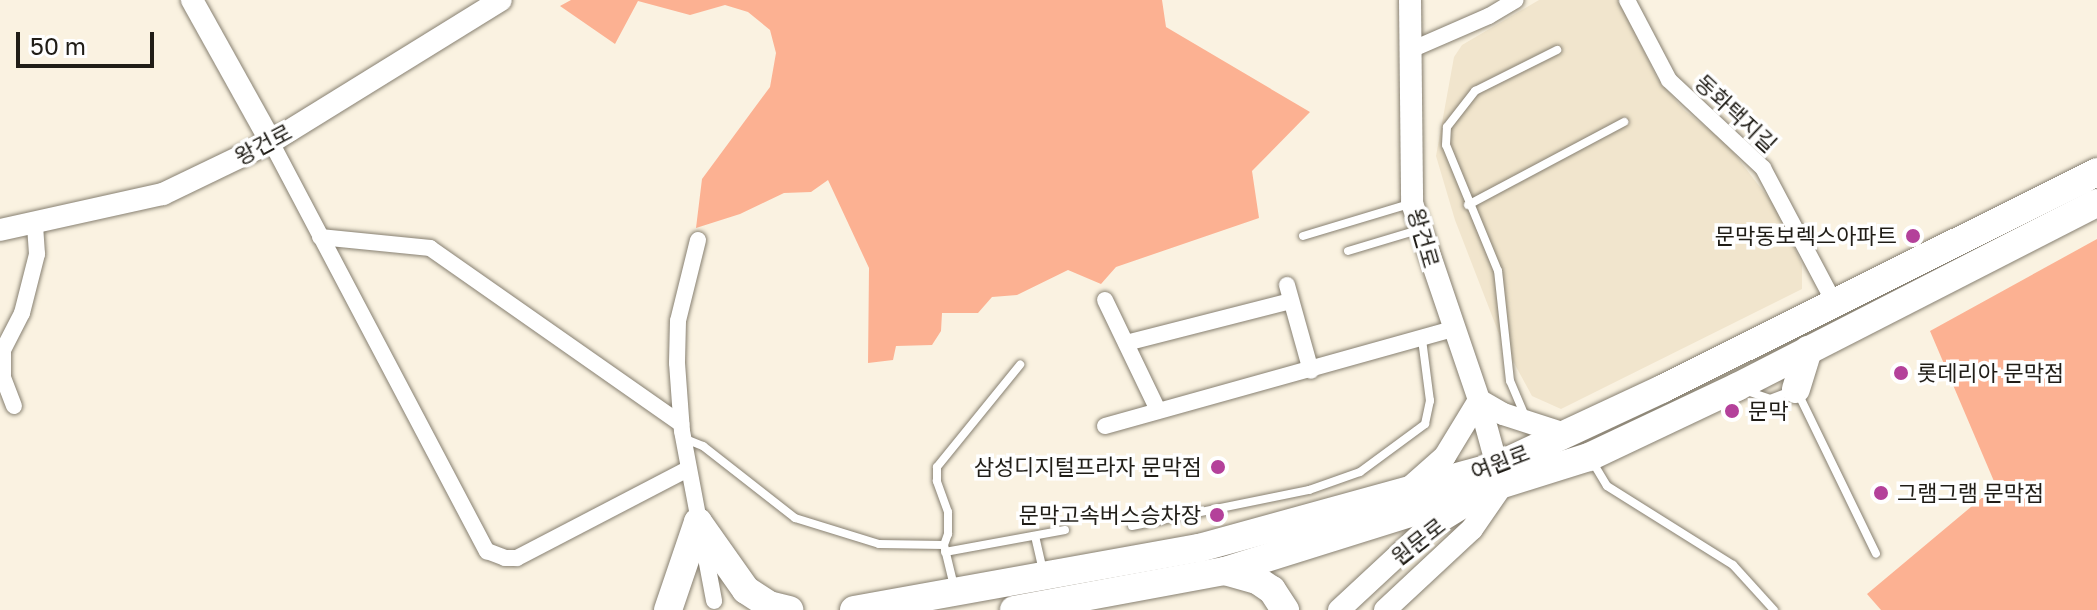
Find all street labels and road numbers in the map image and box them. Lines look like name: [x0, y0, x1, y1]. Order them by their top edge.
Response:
street label: 동화택지길: [1690, 69, 1782, 157]
street label: 왕건로: [230, 118, 296, 170]
street label: 왕건로: [1403, 205, 1445, 271]
street label: 여원로: [1467, 439, 1533, 485]
street label: 원문로: [1386, 512, 1450, 570]

